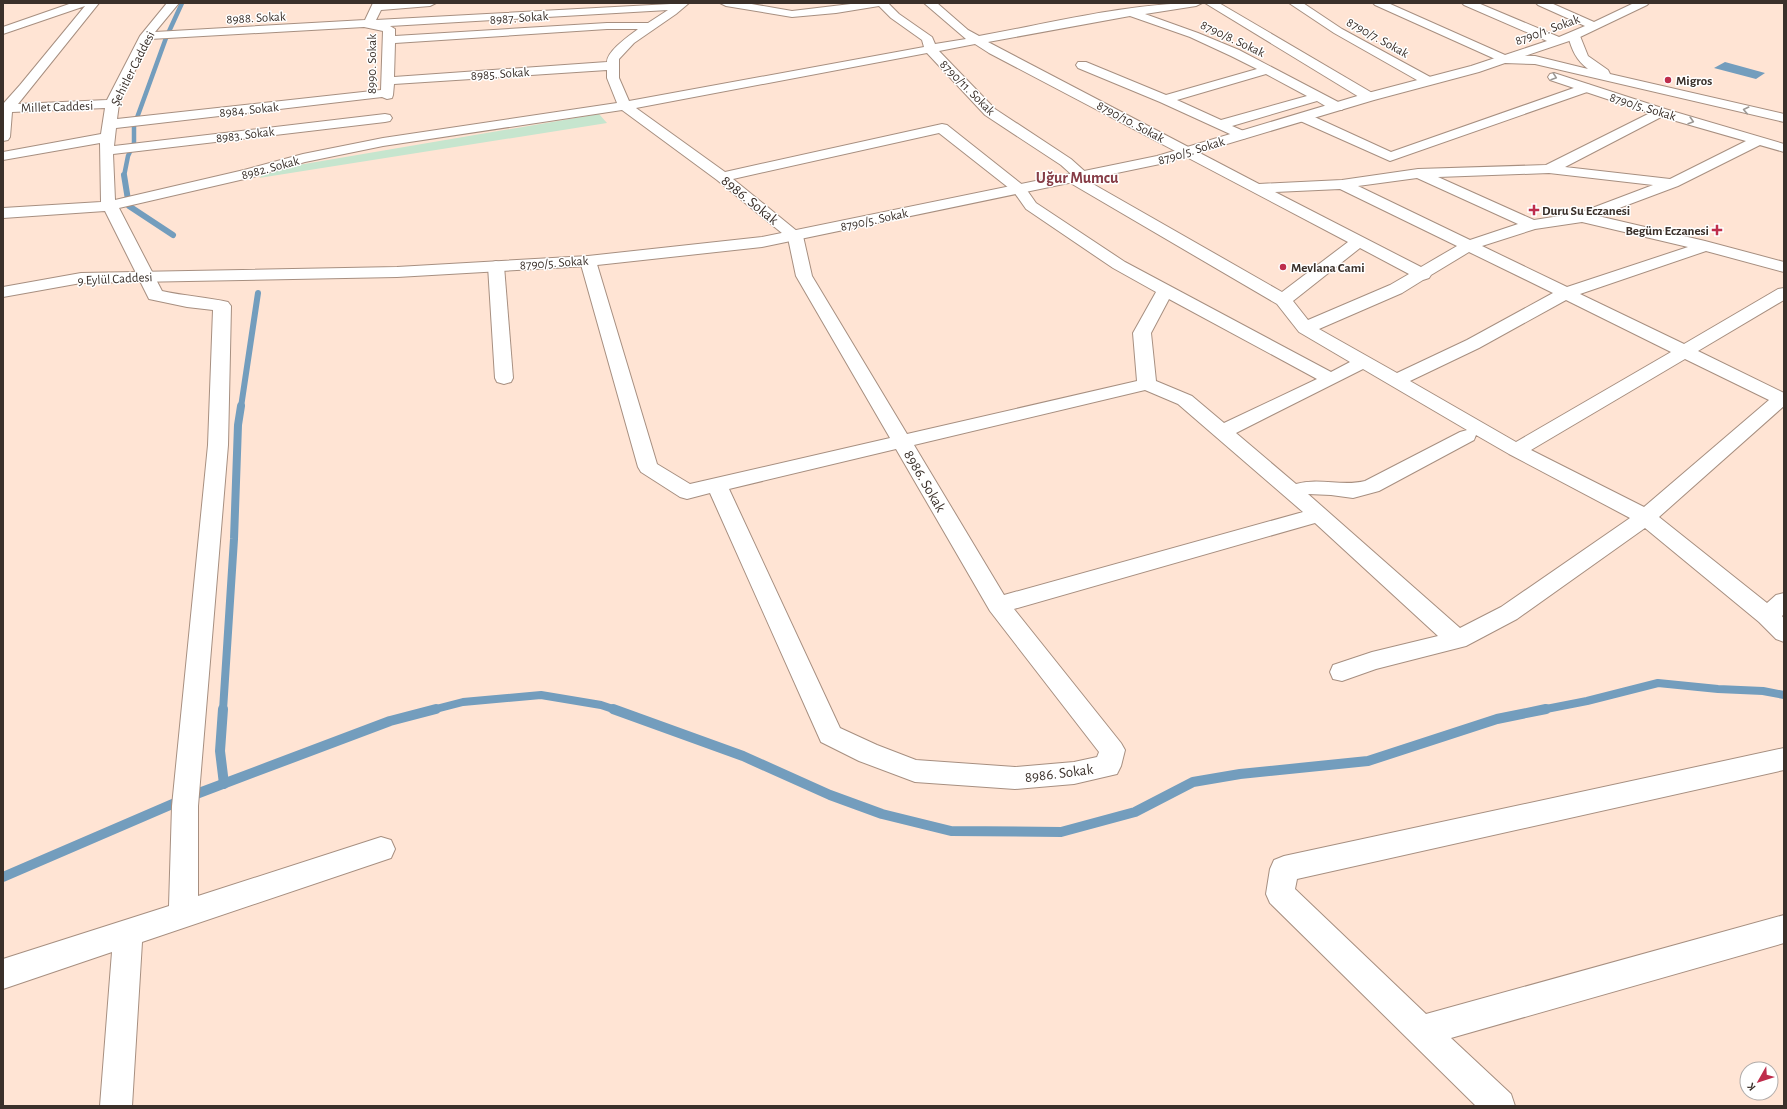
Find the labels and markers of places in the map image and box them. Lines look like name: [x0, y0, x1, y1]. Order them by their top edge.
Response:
marker: Migros: [1663, 75, 1673, 85]
place label: Migros: [1676, 75, 1712, 88]
marker: Duru Su Eczanesi: [1529, 205, 1539, 215]
place label: Duru Su Eczanesi: [1542, 205, 1630, 218]
place label: Begüm Eczanesi: [1625, 225, 1709, 238]
marker: Begüm Eczanesi: [1712, 225, 1722, 235]
marker: Mevlana Cami: [1278, 262, 1288, 272]
place label: Mevlana Cami: [1291, 262, 1365, 275]

